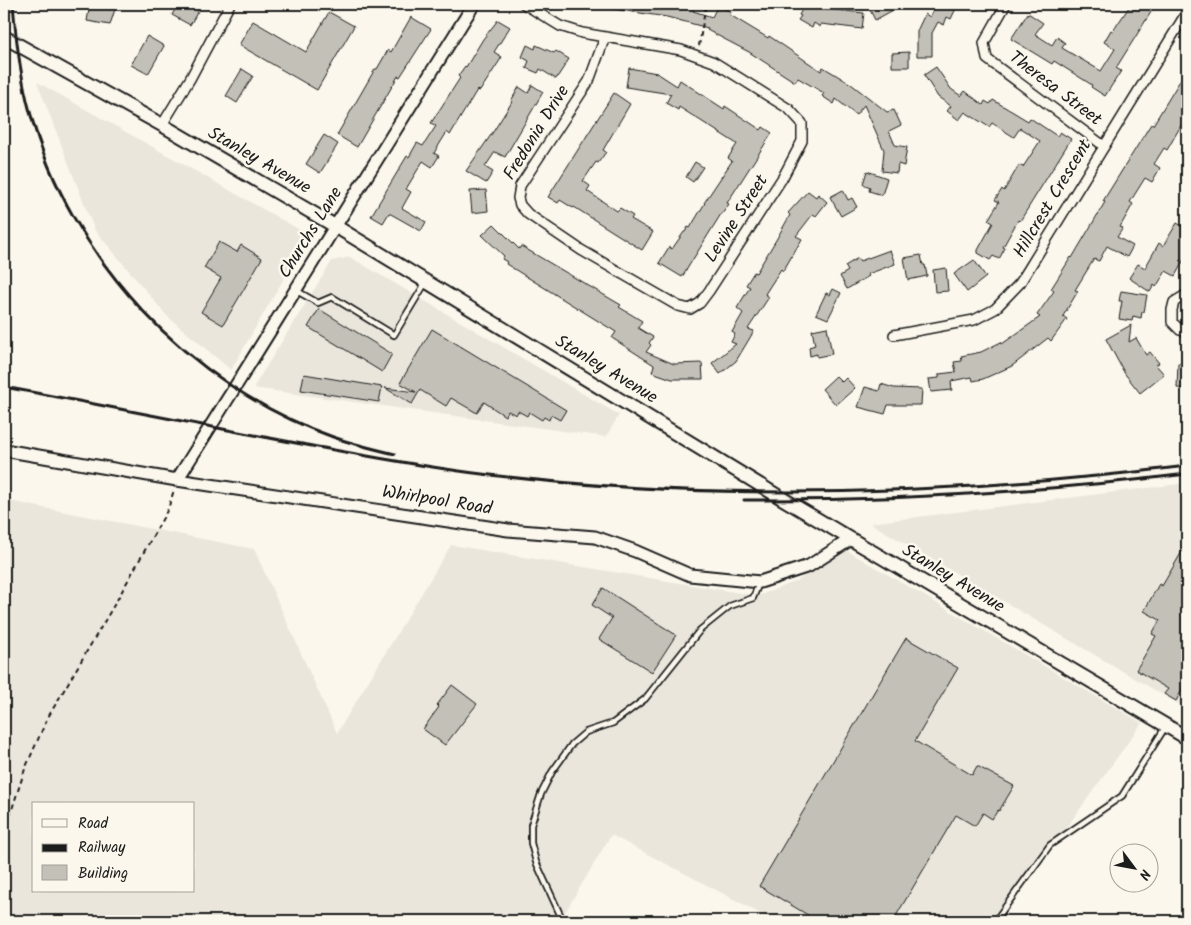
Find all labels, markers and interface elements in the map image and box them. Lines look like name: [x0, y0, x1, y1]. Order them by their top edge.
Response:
street label: Theresa Street: [1002, 44, 1109, 134]
street label: Fredonia Drive: [496, 80, 578, 186]
street label: Stanley Avenue: [202, 120, 316, 202]
street label: Hillcrest Crescent: [1006, 133, 1101, 264]
street label: Levine Street: [698, 168, 777, 269]
street label: Churchs Lane: [271, 181, 351, 285]
street label: Stanley Avenue: [549, 328, 663, 412]
street label: Whirlpool Road: [380, 478, 495, 524]
street label: Stanley Avenue: [896, 537, 1010, 621]
legend: [32, 802, 195, 892]
text: Road: [78, 812, 109, 836]
text: Railway: [78, 836, 126, 860]
north arrow: [1108, 842, 1158, 892]
text: Building: [78, 862, 128, 886]
text: N: [1132, 865, 1156, 884]

